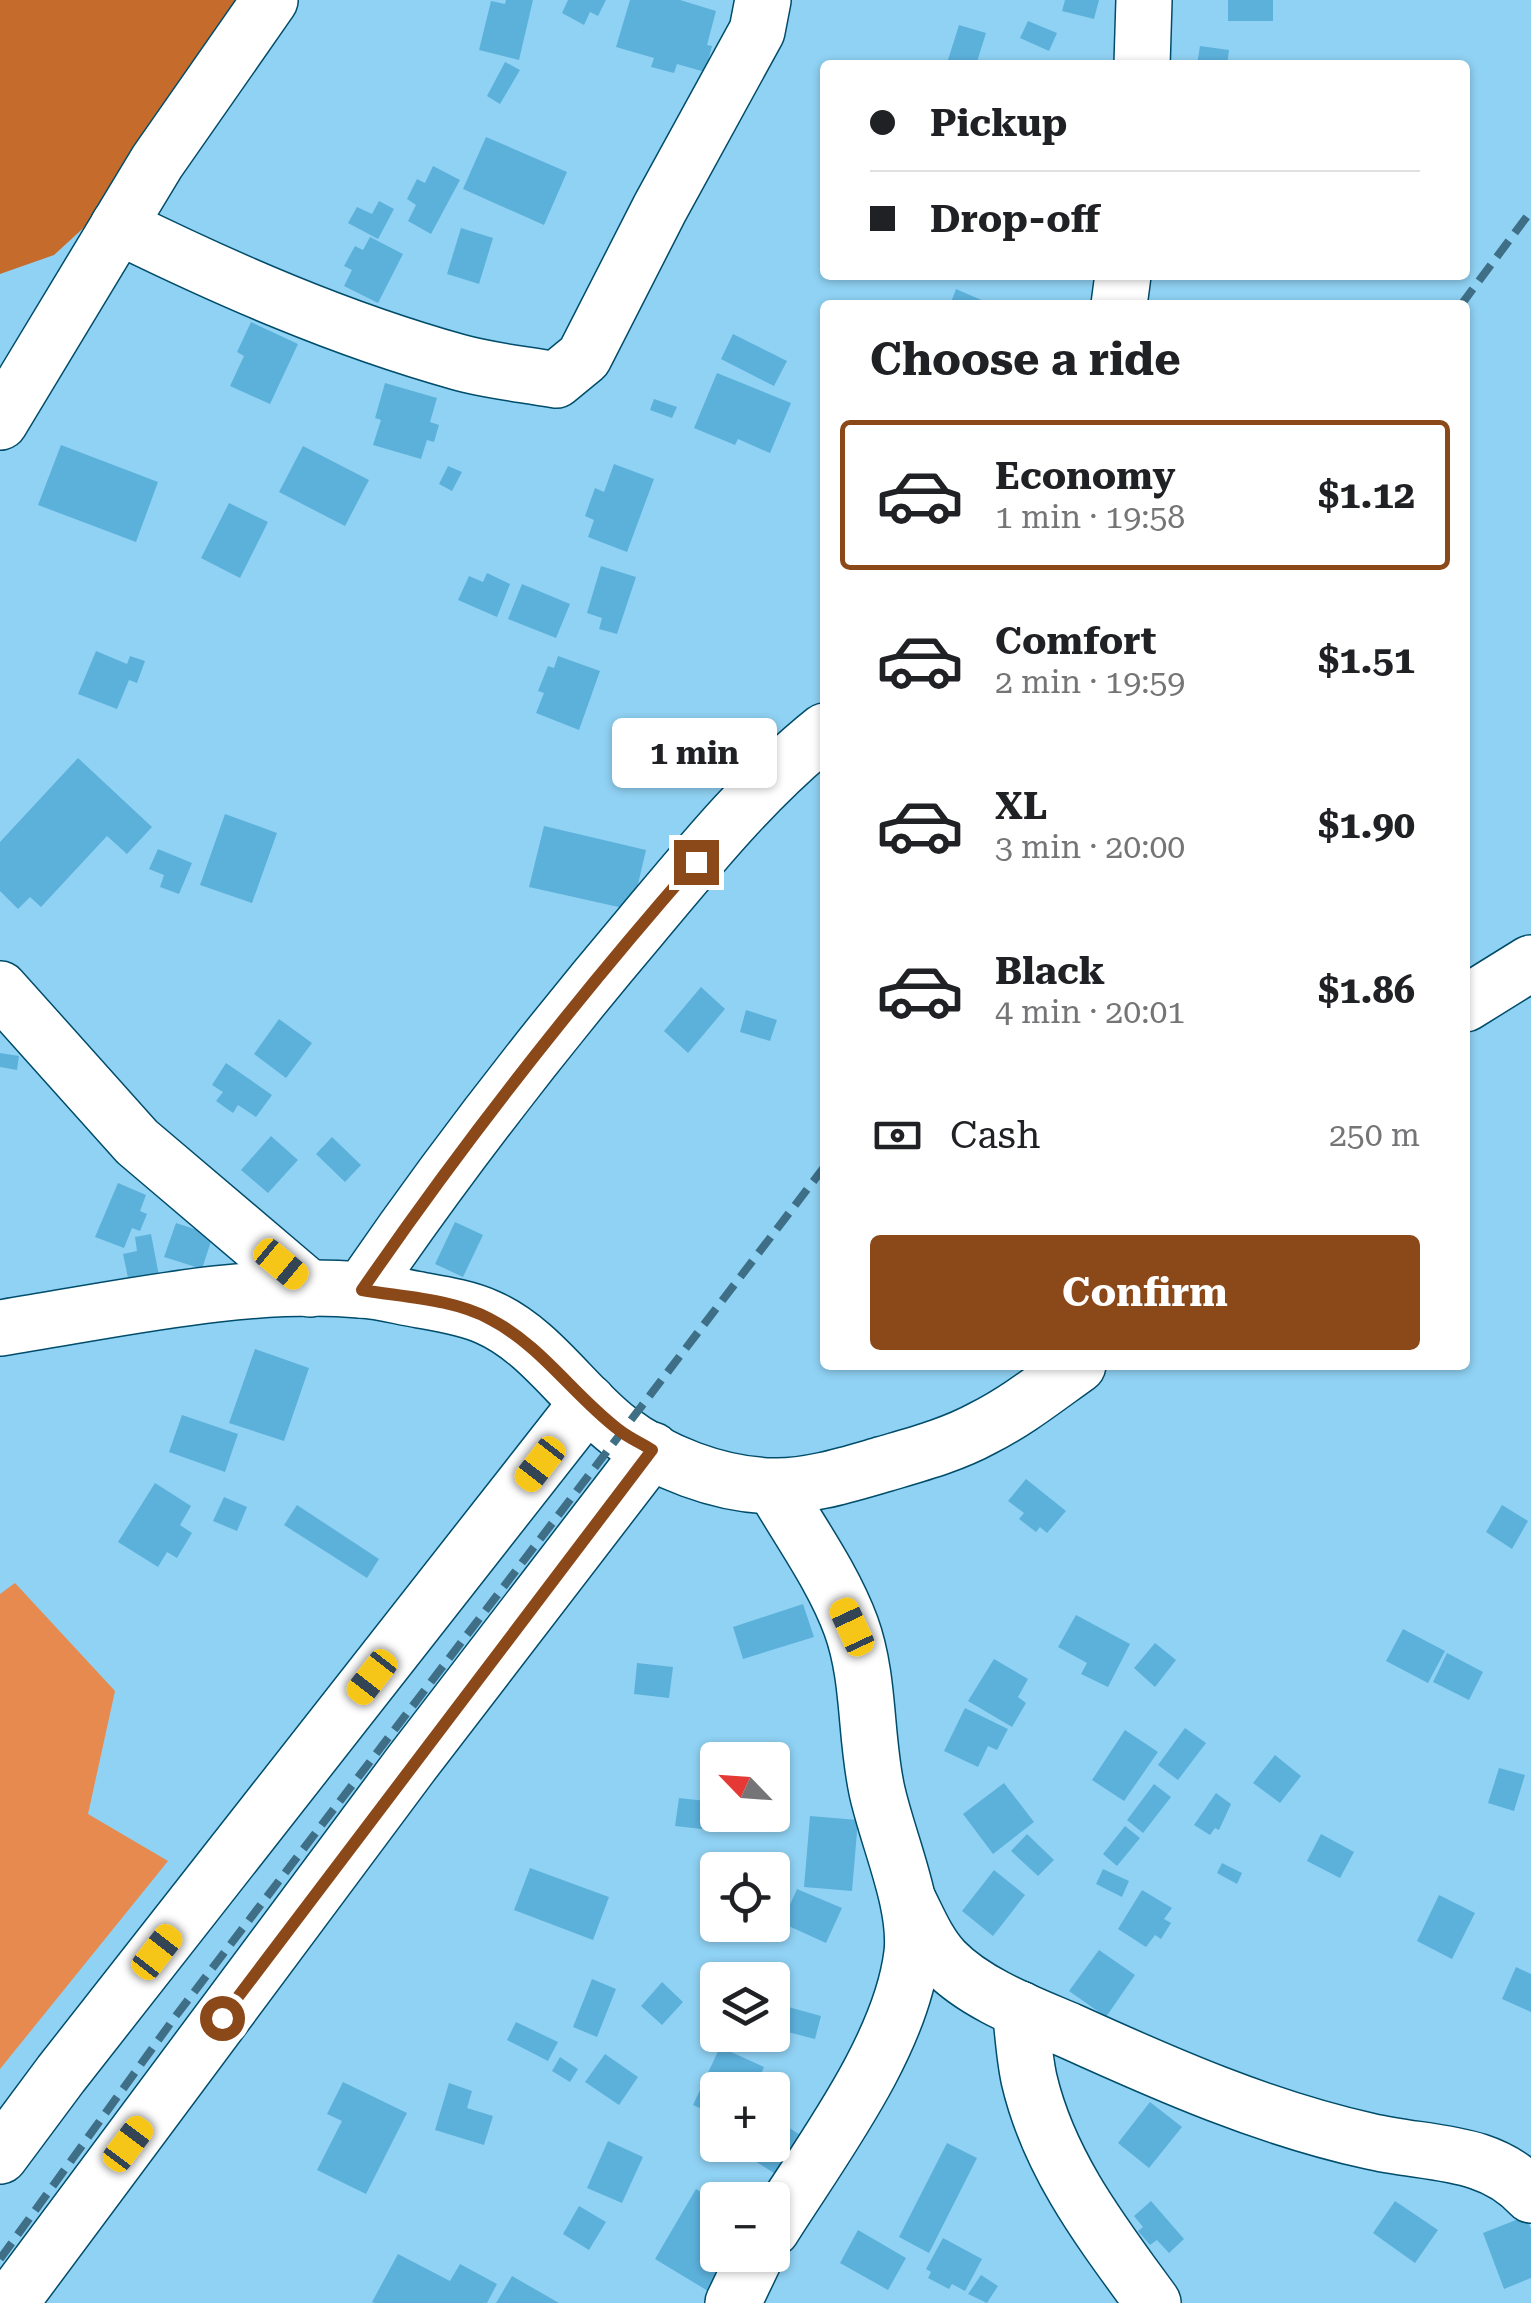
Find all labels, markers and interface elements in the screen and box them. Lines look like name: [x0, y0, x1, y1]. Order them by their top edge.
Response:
text: Pickup: [930, 101, 1067, 145]
text: Drop-off: [930, 197, 1100, 241]
text: Choose a ride: [870, 333, 1181, 386]
icon: car: [875, 450, 965, 540]
text: Economy: [995, 454, 1175, 498]
text: $1.12: [1318, 473, 1415, 517]
text: 1 min · 19:58: [995, 498, 1185, 536]
icon: car: [875, 615, 965, 705]
text: Comfort: [995, 619, 1156, 663]
text: $1.51: [1318, 638, 1415, 682]
text: 2 min · 19:59: [995, 663, 1185, 701]
callout: 1 min: [614, 717, 778, 787]
text: 1 min: [650, 734, 739, 772]
icon: car: [875, 780, 965, 870]
text: XL: [995, 784, 1047, 828]
text: $1.90: [1318, 803, 1415, 847]
text: 3 min · 20:00: [995, 828, 1185, 866]
route end: [674, 840, 719, 885]
icon: car: [875, 945, 965, 1035]
text: Black: [995, 949, 1105, 993]
text: $1.86: [1318, 968, 1415, 1012]
text: 4 min · 20:01: [995, 993, 1185, 1031]
icon: cash: [870, 1108, 925, 1163]
text: Cash: [950, 1113, 1040, 1157]
text: 250 m: [1329, 1116, 1420, 1154]
car: [248, 1233, 314, 1295]
button: Confirm: [870, 1235, 1420, 1350]
car: [510, 1431, 570, 1497]
car: [826, 1593, 878, 1661]
car: [342, 1644, 402, 1710]
north arrow: [700, 1742, 790, 1832]
map controls: [700, 1742, 790, 2272]
button: locate: [700, 1852, 790, 1942]
car: [127, 1919, 187, 1985]
button: layers: [700, 1962, 790, 2052]
route start: [200, 1996, 245, 2041]
button: +: [700, 2072, 790, 2162]
car: [98, 2111, 158, 2177]
button: −: [700, 2182, 790, 2272]

